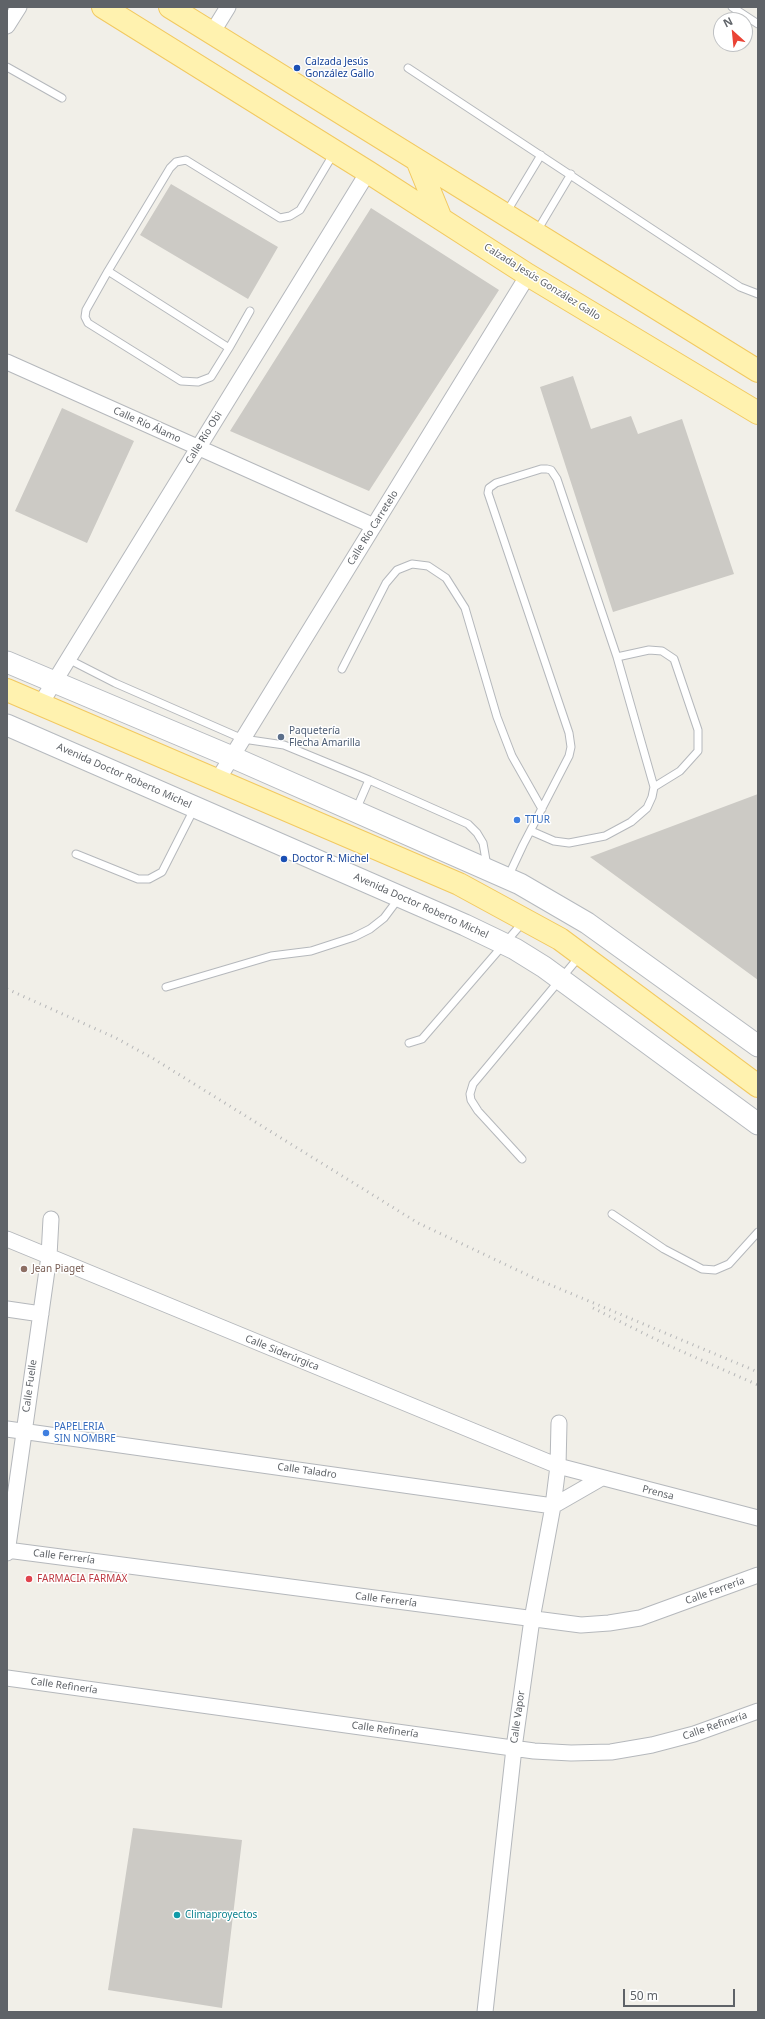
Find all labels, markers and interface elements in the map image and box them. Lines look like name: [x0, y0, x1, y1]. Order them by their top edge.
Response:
north arrow: [713, 12, 753, 52]
text: N: [720, 13, 735, 30]
place label: Calzada Jesús González Gallo: [305, 56, 374, 80]
marker: Calzada Jesús González Gallo: [292, 63, 302, 73]
street label: Calzada Jesús González Gallo: [481, 241, 603, 323]
street label: Calle Río Álamo: [111, 405, 183, 445]
street label: Calle Río Obi: [183, 410, 225, 466]
street label: Calle Río Carretelo: [345, 488, 401, 568]
place label: Paquetería Flecha Amarilla: [289, 725, 360, 748]
marker: Paquetería Flecha Amarilla: [276, 732, 286, 742]
street label: Avenida Doctor Roberto Michel: [55, 741, 193, 811]
place label: TTUR: [525, 814, 550, 826]
marker: TTUR: [512, 815, 522, 825]
place label: Doctor R. Michel: [292, 853, 369, 865]
marker: Doctor R. Michel: [279, 854, 289, 864]
street label: Avenida Doctor Roberto Michel: [352, 871, 490, 941]
place label: Jean Piaget: [32, 1263, 84, 1275]
marker: Jean Piaget: [19, 1264, 29, 1274]
street label: Calle Siderúrgica: [243, 1333, 321, 1373]
street label: Calle Fuelle: [20, 1359, 40, 1413]
place label: PAPELERIA SIN NOMBRE: [54, 1421, 116, 1444]
marker: PAPELERIA SIN NOMBRE: [41, 1428, 51, 1438]
street label: Calle Taladro: [276, 1461, 338, 1481]
street label: Prensa: [641, 1483, 675, 1503]
street label: Calle Ferrería: [32, 1547, 96, 1567]
place label: FARMACIA FARMAX: [37, 1573, 127, 1585]
marker: FARMACIA FARMAX: [24, 1574, 34, 1584]
street label: Calle Ferrería: [684, 1575, 746, 1607]
street label: Calle Ferrería: [354, 1590, 418, 1610]
street label: Calle Refinería: [30, 1675, 98, 1697]
street label: Calle Vapor: [508, 1690, 528, 1744]
street label: Calle Refinería: [681, 1709, 749, 1743]
street label: Calle Refinería: [351, 1719, 419, 1741]
place label: Climaproyectos: [185, 1909, 257, 1921]
marker: Climaproyectos: [172, 1910, 182, 1920]
scale bar: [625, 1981, 737, 2007]
text: 50 m: [630, 1987, 658, 2004]

